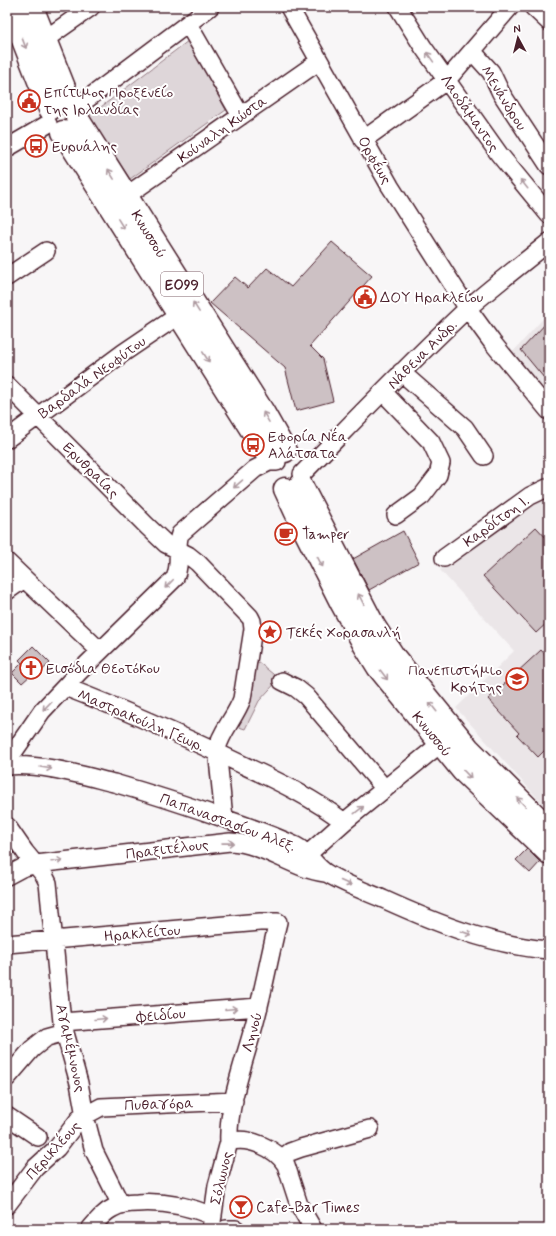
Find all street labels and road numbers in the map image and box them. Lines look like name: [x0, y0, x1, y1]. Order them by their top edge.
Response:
street label: Μενάνδρου: [475, 62, 531, 135]
street label: Λαοδάμαντος: [435, 71, 504, 157]
street label: Κούναλη Κώστα: [174, 91, 272, 168]
street label: Ορφέως: [352, 133, 396, 189]
street label: Κνωσσού: [126, 207, 171, 262]
road number: ΕΟ99: [161, 272, 203, 296]
street label: Νάθενα Ανδρ.: [383, 315, 462, 394]
street label: Βαρδαλά Νεοφύτου: [35, 332, 151, 424]
street label: Ερυθραίας: [58, 438, 123, 504]
street label: Καρδίτση Ι.: [460, 491, 534, 552]
street label: Μαστρακούλη Γεωρ.: [74, 685, 207, 757]
street label: Κνωσσού: [407, 708, 456, 762]
street label: Παπαναστασίου Αλεξ.: [157, 789, 298, 857]
street label: Πραξιτέλους: [125, 835, 210, 865]
street label: Ηρακλείτου: [103, 921, 181, 947]
street label: Αγαμέμνονος: [50, 1002, 90, 1095]
street label: Φειδίου: [135, 1004, 187, 1028]
street label: Ληνού: [238, 1010, 268, 1054]
street label: Πυθαγόρα: [124, 1094, 194, 1116]
street label: Περικλέους: [22, 1117, 86, 1184]
street label: Σόλωνος: [206, 1149, 238, 1207]

